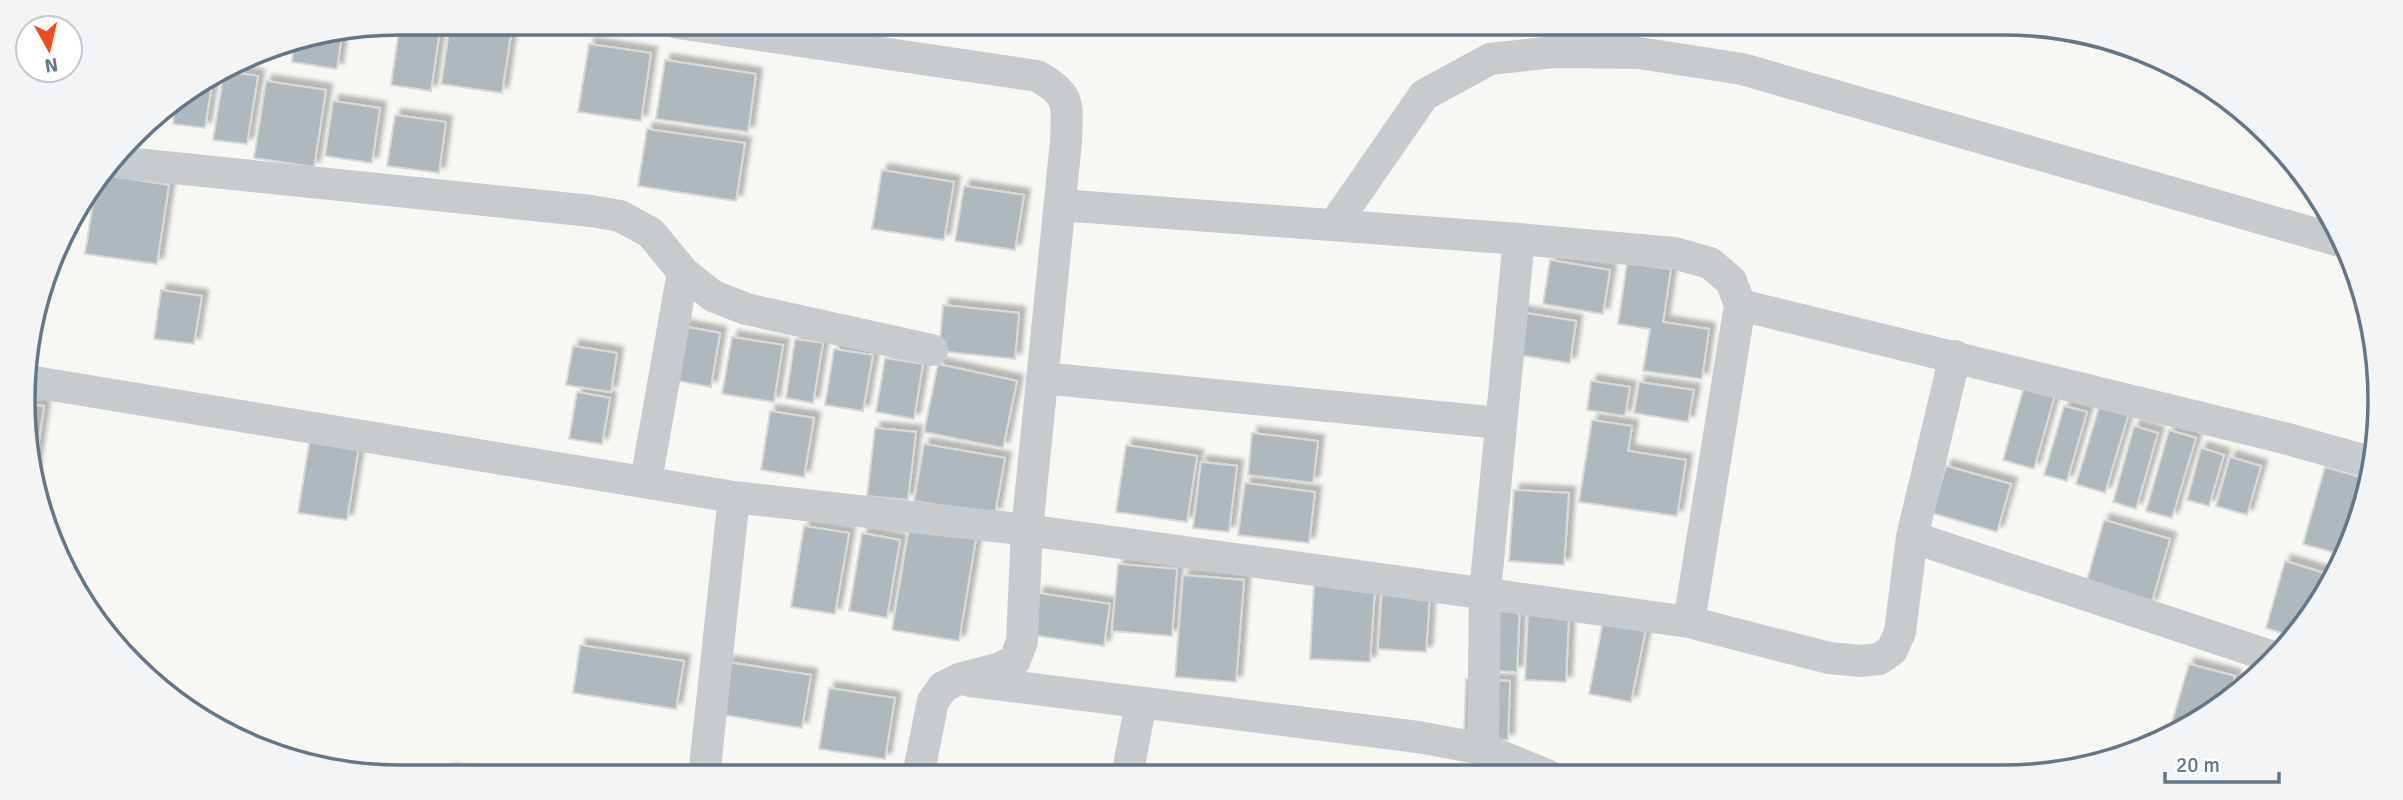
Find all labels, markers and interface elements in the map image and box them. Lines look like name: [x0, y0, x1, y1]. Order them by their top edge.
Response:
north arrow: [14, 14, 84, 84]
text: N: [43, 52, 59, 78]
scale bar: [2165, 740, 2279, 784]
text: 20 m: [2176, 752, 2220, 778]

